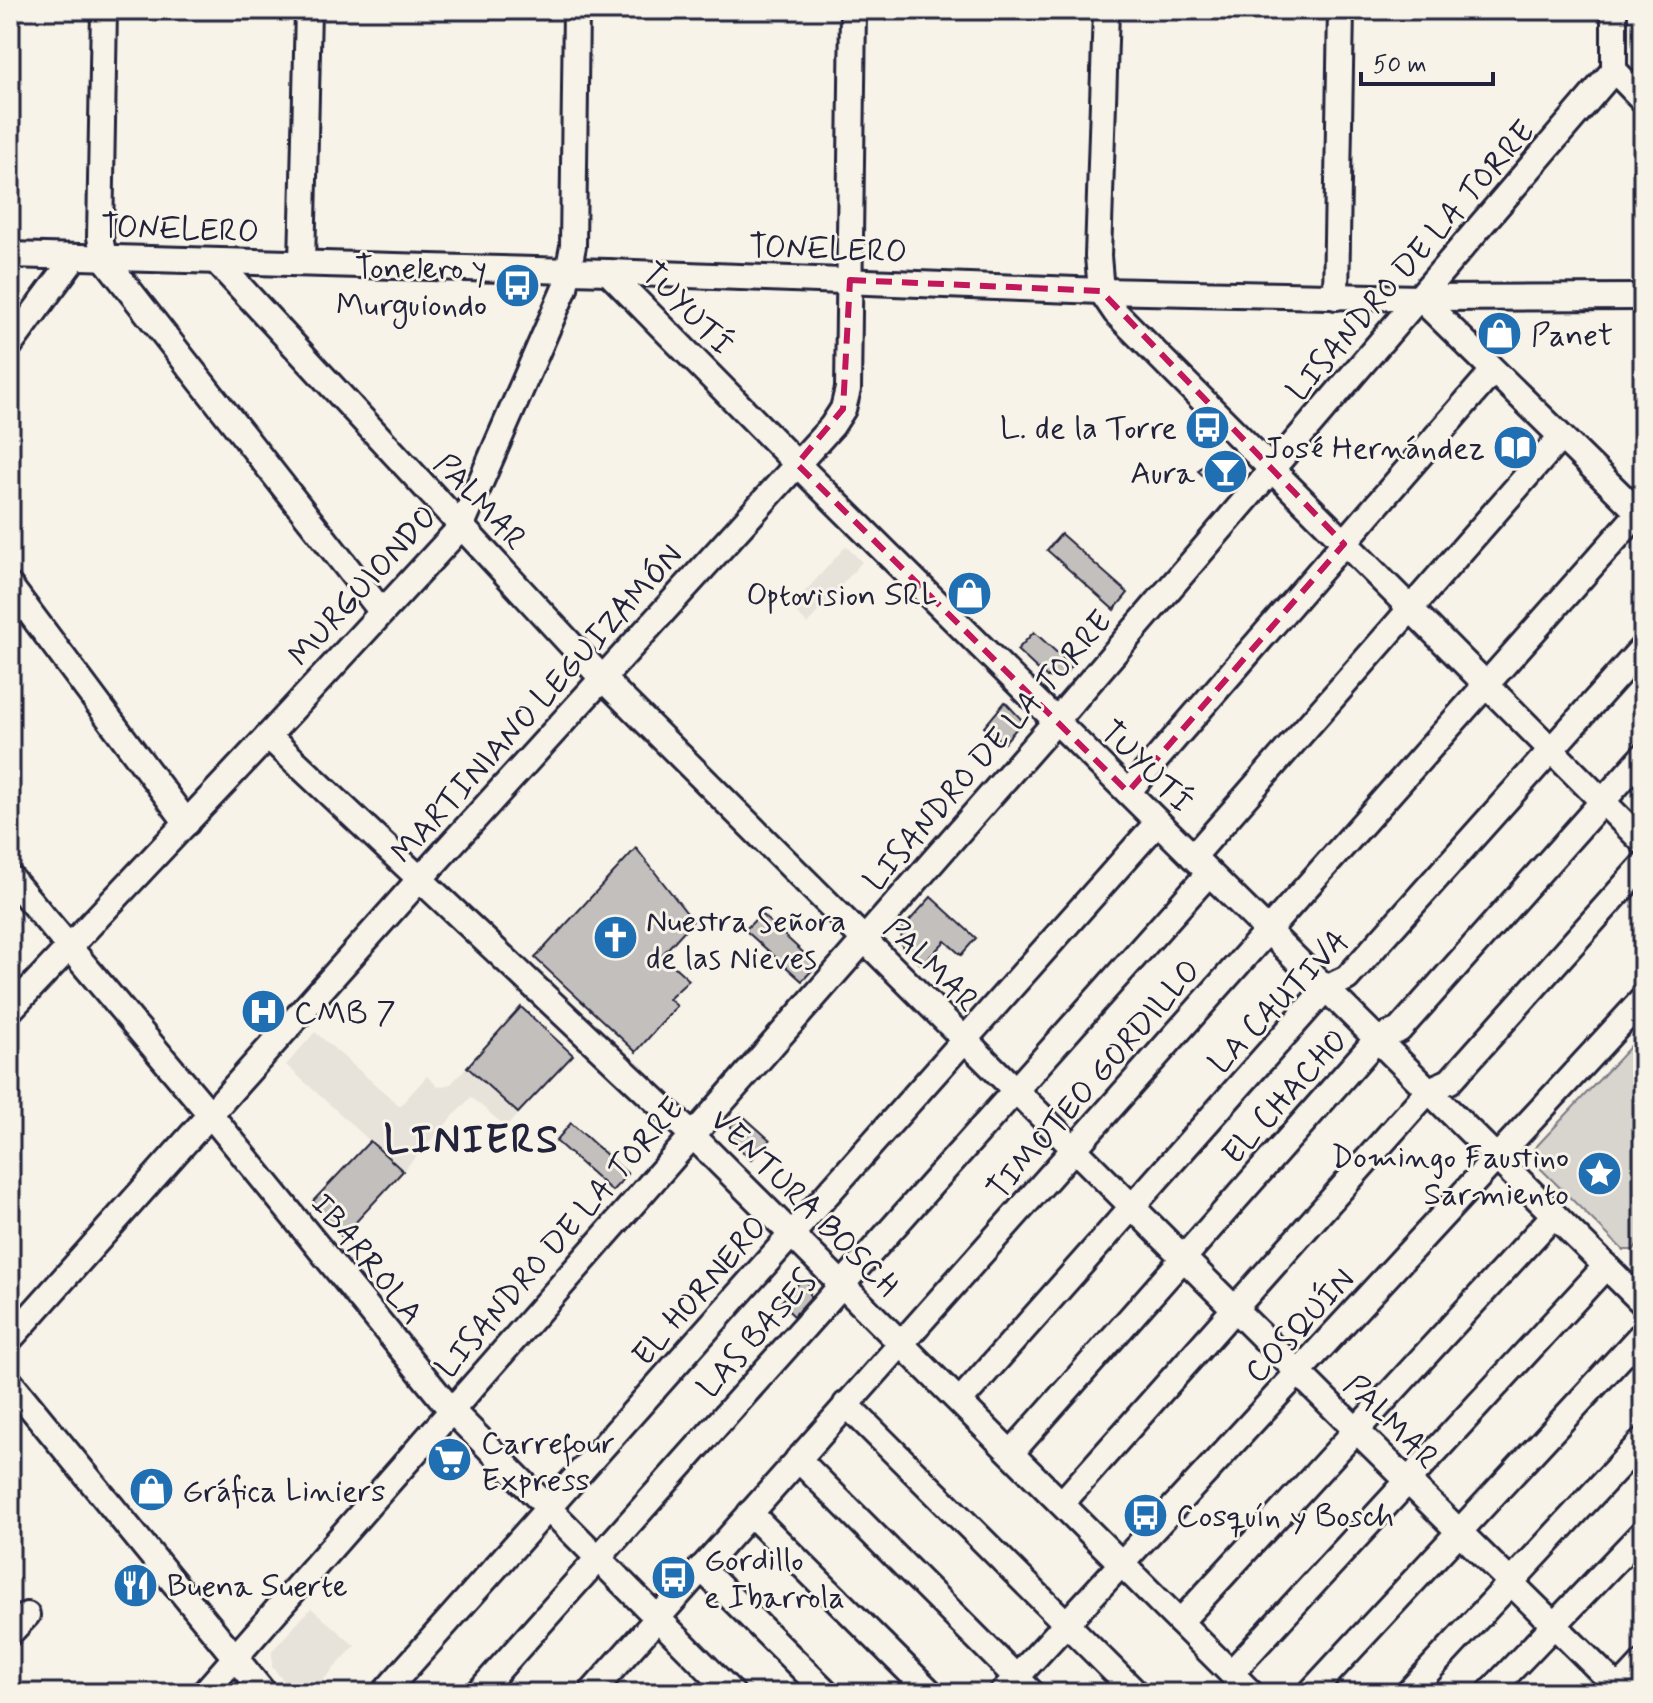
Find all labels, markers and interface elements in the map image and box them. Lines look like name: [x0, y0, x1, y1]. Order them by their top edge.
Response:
scale bar: [1361, 36, 1493, 86]
text: 50 m: [1373, 50, 1427, 81]
street label: LISANDRO DE LA TORRE: [1278, 112, 1545, 411]
street label: TONELERO: [100, 206, 260, 254]
street label: TONELERO: [748, 226, 908, 274]
place label: Tonelero y Murguiondo: [336, 248, 487, 329]
street label: TUYUTÍ: [631, 253, 742, 365]
bus stop icon: Tonelero y Murguiondo: [494, 261, 542, 309]
shop icon: Panet: [1476, 310, 1524, 358]
place label: Panet: [1531, 315, 1613, 357]
bus stop icon: L. de la Torre: [1184, 403, 1232, 451]
place label: L. de la Torre: [1000, 408, 1177, 450]
library icon: José Hernández: [1492, 423, 1540, 471]
place label: José Hernández: [1264, 428, 1485, 470]
street label: PALMAR: [424, 445, 535, 560]
bar icon: Aura: [1202, 448, 1250, 496]
place label: Aura: [1130, 453, 1196, 495]
street label: MURGUIONDO: [280, 497, 447, 676]
street label: MARTINIANO LEGUIZAMÓN: [383, 536, 692, 873]
shop icon: Optovision SRL: [945, 570, 993, 618]
place label: Optovision SRL: [746, 575, 938, 617]
street label: LISANDRO DE LA TORRE: [855, 602, 1122, 901]
street label: TUYUTÍ: [1090, 712, 1201, 823]
place label: Nuestra Señora de las Nieves: [646, 901, 846, 980]
street label: PALMAR: [874, 909, 987, 1022]
church icon: Nuestra Señora de las Nieves: [591, 914, 639, 962]
street label: LA CAUTIVA: [1200, 921, 1359, 1084]
street label: TIMOTEO GORDILLO: [978, 951, 1211, 1210]
hospital icon: CMB 7: [239, 988, 287, 1036]
place label: CMB 7: [294, 993, 396, 1035]
street label: EL CHACHO: [1213, 1021, 1358, 1174]
street label: LISANDRO DE LA TORRE: [427, 1089, 694, 1388]
street label: VENTURA BOSCH: [700, 1100, 907, 1307]
district label: LINIERS: [384, 1115, 560, 1167]
place label: Domingo Faustino Sarmiento: [1331, 1137, 1569, 1216]
place icon: Domingo Faustino Sarmiento: [1576, 1150, 1624, 1198]
street label: IBARROLA: [301, 1185, 432, 1334]
street label: EL HORNERO: [623, 1207, 778, 1376]
street label: COSQUÍN: [1236, 1260, 1365, 1393]
street label: LAS BASES: [689, 1261, 826, 1408]
street label: PALMAR: [1334, 1366, 1447, 1479]
place label: Carrefour Express: [481, 1423, 615, 1502]
supermarket icon: Carrefour Express: [426, 1436, 474, 1484]
shop icon: Gráfica Liniers: [127, 1466, 175, 1514]
place label: Gráfica Liniers: [182, 1471, 386, 1513]
bus stop icon: Cosquín y Bosch: [1121, 1491, 1169, 1539]
place label: Cosquín y Bosch: [1176, 1496, 1394, 1538]
place label: Gordillo e Ibarrola: [704, 1540, 845, 1619]
bus stop icon: Gordillo e Ibarrola: [649, 1553, 697, 1601]
restaurant icon: Buena Suerte: [112, 1561, 160, 1609]
place label: Buena Suerte: [167, 1566, 348, 1608]

